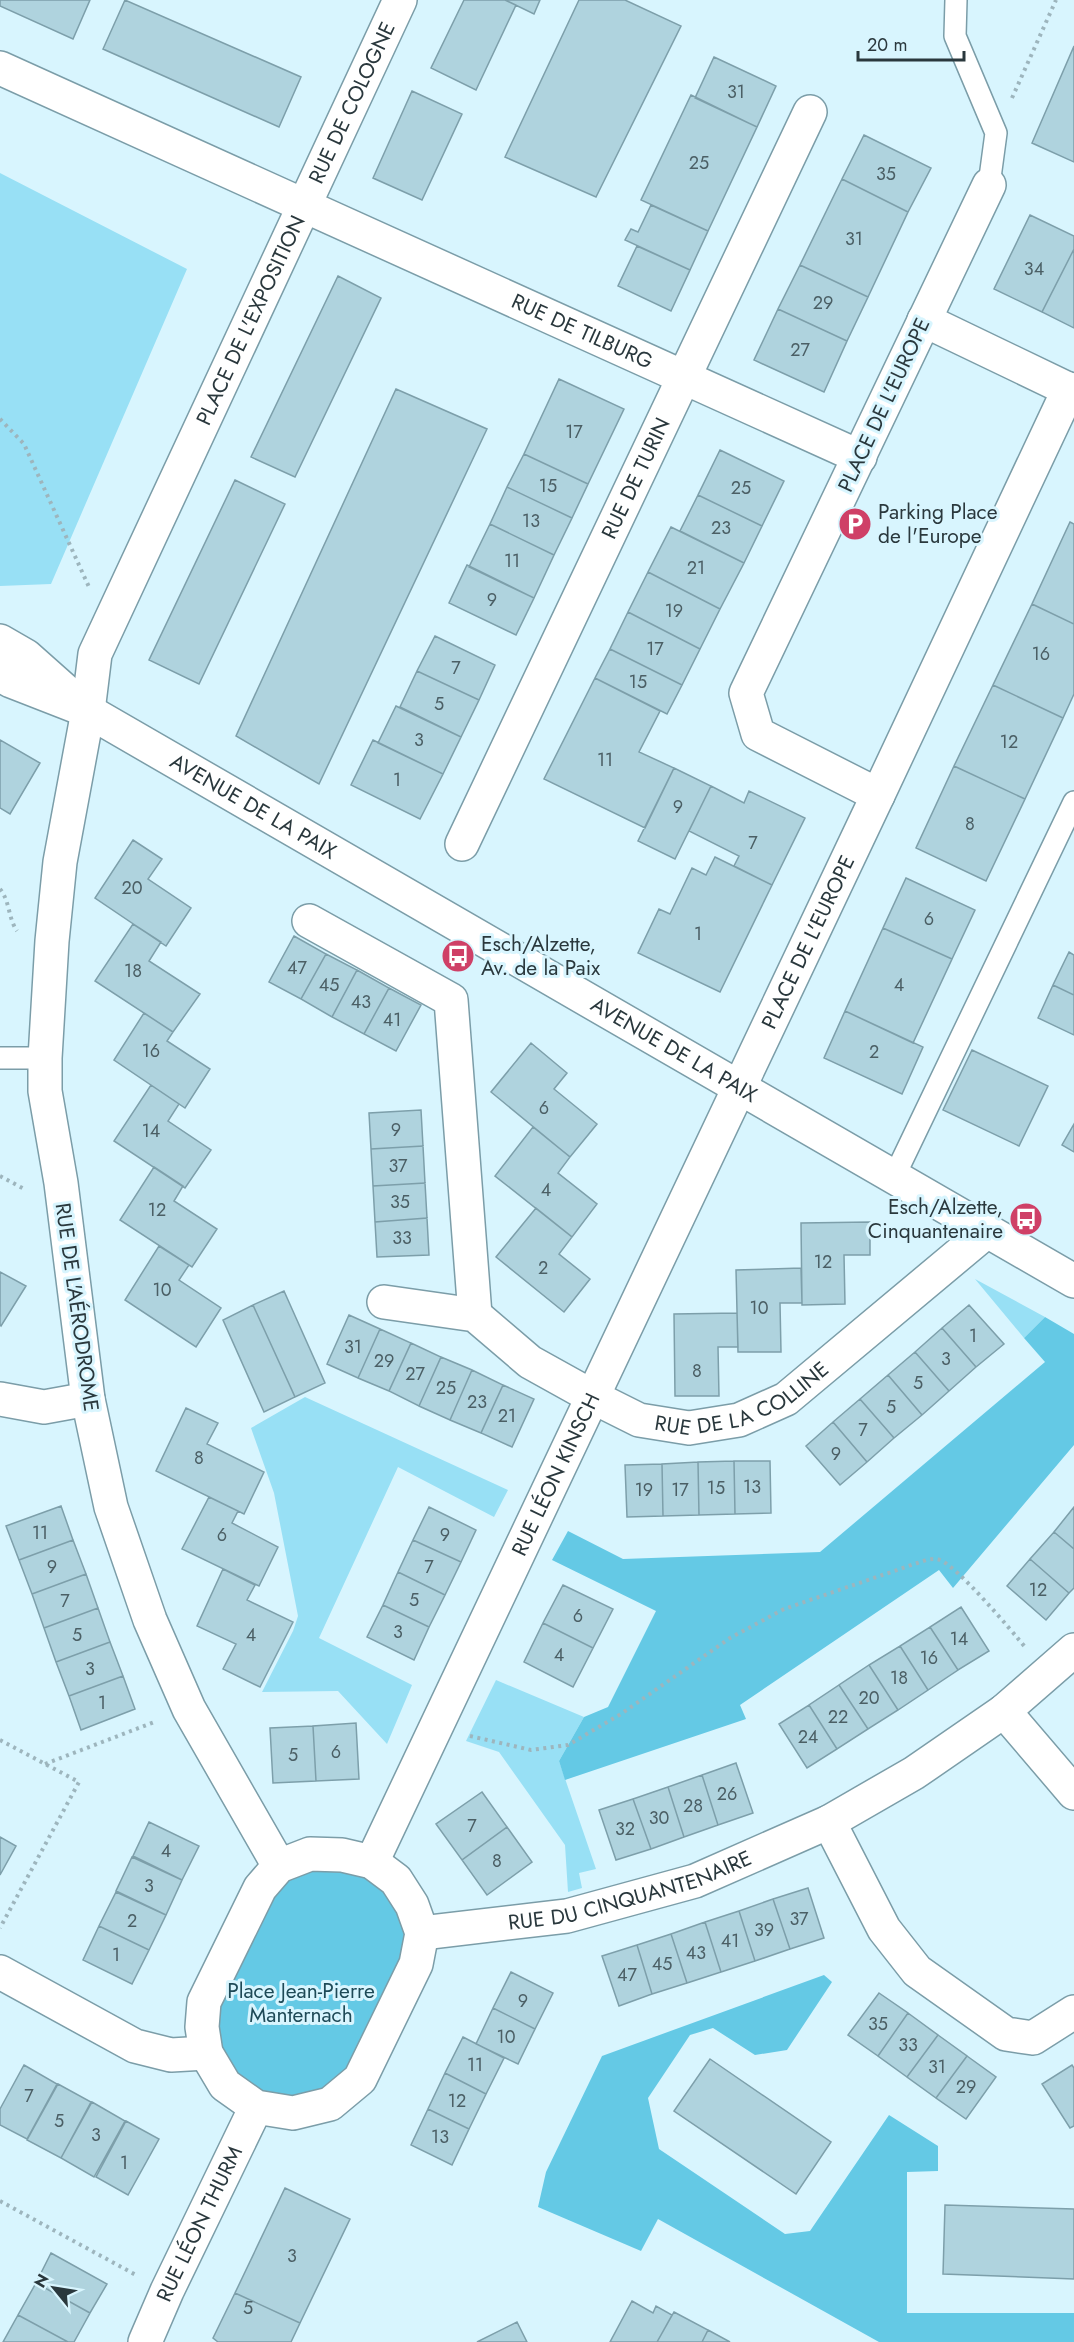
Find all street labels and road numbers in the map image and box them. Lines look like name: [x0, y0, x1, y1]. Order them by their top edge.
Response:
street label: RUE DE COLOGNE: [301, 17, 403, 189]
street label: PLACE DE L'EXPOSITION: [189, 210, 313, 430]
street label: RUE DE TILBURG: [507, 286, 658, 376]
street label: PLACE DE L'EUROPE: [831, 313, 937, 497]
street label: RUE DE TURIN: [594, 413, 678, 544]
street label: AVENUE DE LA PAIX: [164, 747, 342, 867]
street label: PLACE DE L'EUROPE: [754, 850, 862, 1034]
street label: AVENUE DE LA PAIX: [585, 990, 763, 1110]
street label: RUE DE L'AÉRODROME: [48, 1201, 106, 1413]
street label: RUE DE LA COLLINE: [653, 1354, 835, 1443]
street label: RUE LÉON KINSCH: [504, 1388, 607, 1561]
street label: RUE DU CINQUANTENAIRE: [507, 1843, 756, 1938]
street label: RUE LÉON THURM: [149, 2141, 250, 2306]

